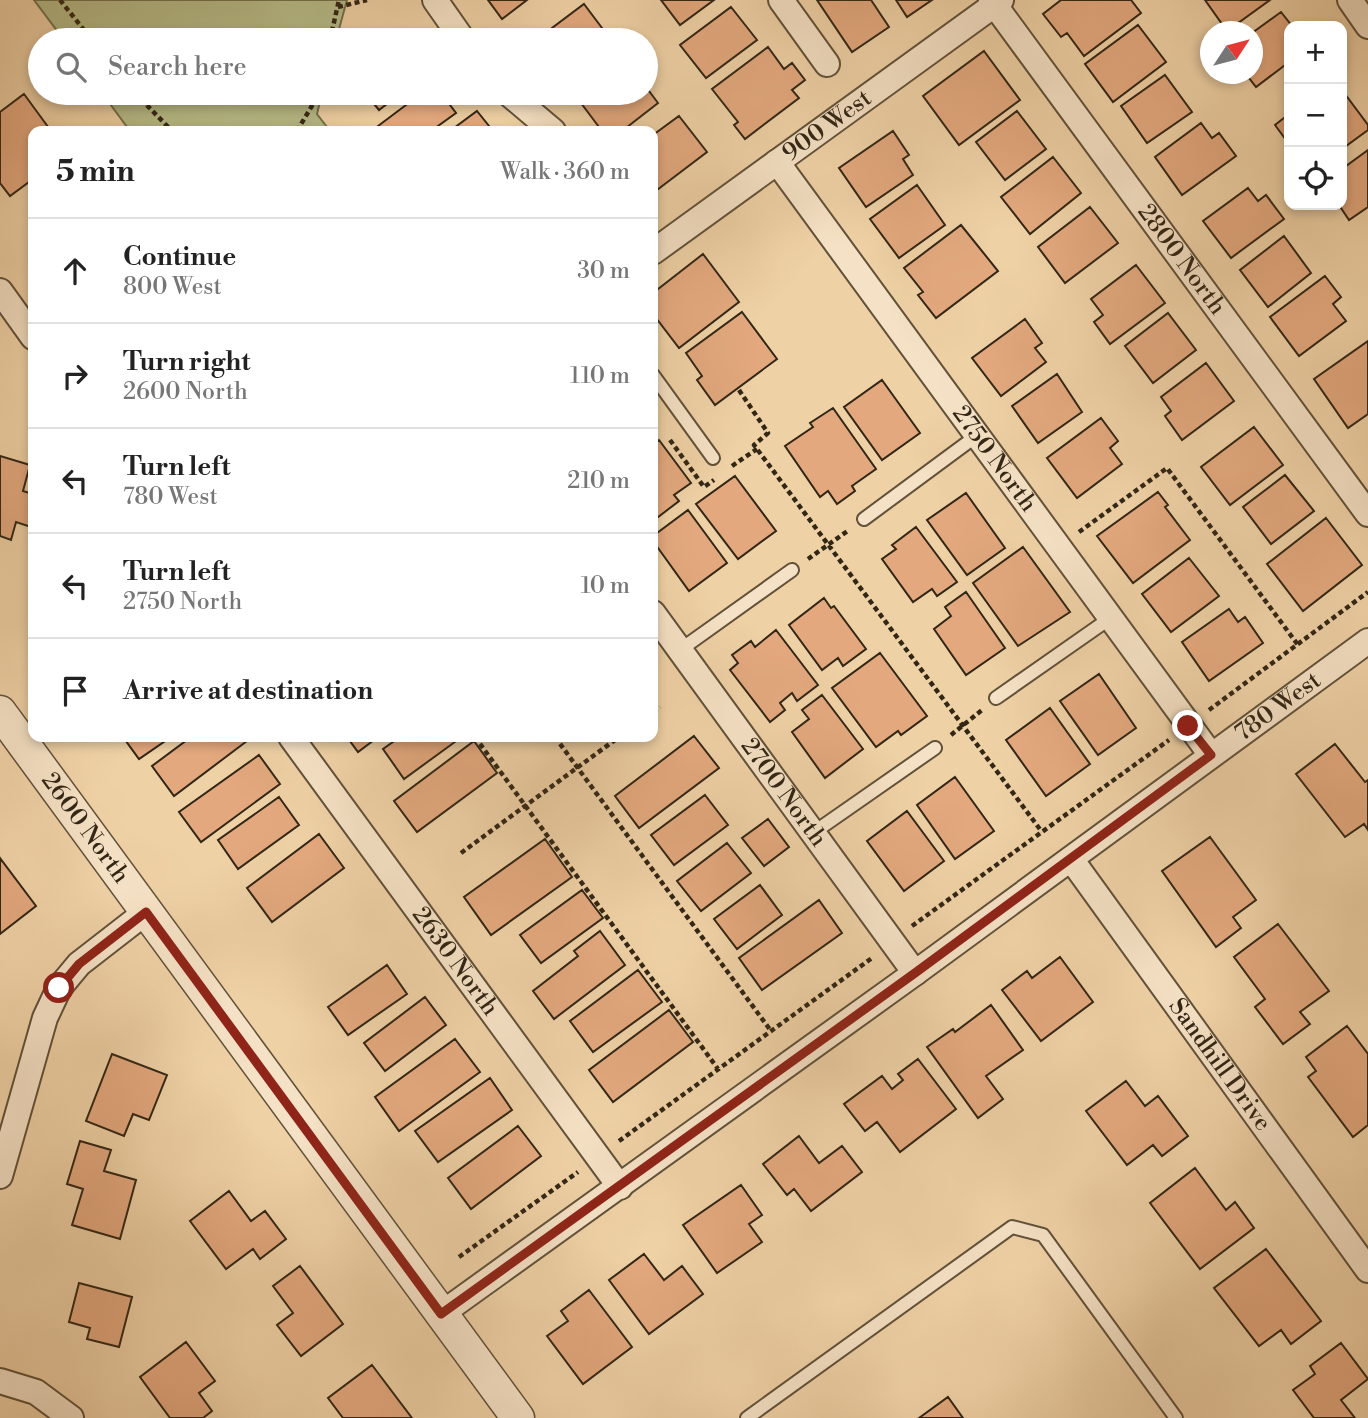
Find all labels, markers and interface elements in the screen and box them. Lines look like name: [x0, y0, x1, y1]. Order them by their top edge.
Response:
north arrow: [1200, 21, 1263, 84]
map controls: [1284, 21, 1347, 210]
button: +: [1284, 21, 1347, 84]
search box: [28, 28, 658, 105]
icon: search: [52, 48, 90, 86]
text: Search here: [108, 51, 247, 83]
street label: 900 West: [777, 83, 878, 168]
button: −: [1284, 84, 1347, 147]
button: locate: [1284, 147, 1347, 210]
text: 5 min: [56, 153, 135, 191]
text: Walk · 360 m: [500, 158, 630, 186]
street label: 2800 North: [1131, 198, 1232, 321]
text: Continue: [123, 241, 236, 273]
icon: ahead: [56, 252, 94, 290]
text: 30 m: [577, 257, 630, 285]
text: 800 West: [123, 273, 222, 301]
text: Turn right: [123, 346, 251, 378]
icon: right: [56, 357, 94, 395]
text: 110 m: [570, 362, 630, 390]
text: 2600 North: [123, 378, 248, 406]
street label: 2750 North: [945, 400, 1043, 518]
text: Turn left: [123, 451, 231, 483]
icon: left: [56, 462, 94, 500]
text: 210 m: [567, 467, 630, 495]
text: 780 West: [123, 483, 218, 511]
text: Turn left: [123, 556, 231, 588]
icon: left: [56, 567, 94, 605]
text: 10 m: [581, 572, 630, 600]
text: 2750 North: [123, 588, 242, 616]
street label: 780 West: [1229, 665, 1327, 748]
icon: arrive: [56, 672, 94, 710]
text: Arrive at destination: [123, 675, 373, 707]
route end: [1172, 710, 1203, 741]
street label: 2700 North: [734, 732, 833, 853]
street label: 2600 North: [35, 767, 136, 889]
street label: 2630 North: [405, 901, 505, 1022]
route start: [43, 972, 74, 1003]
street label: Sandhill Drive: [1162, 993, 1278, 1137]

